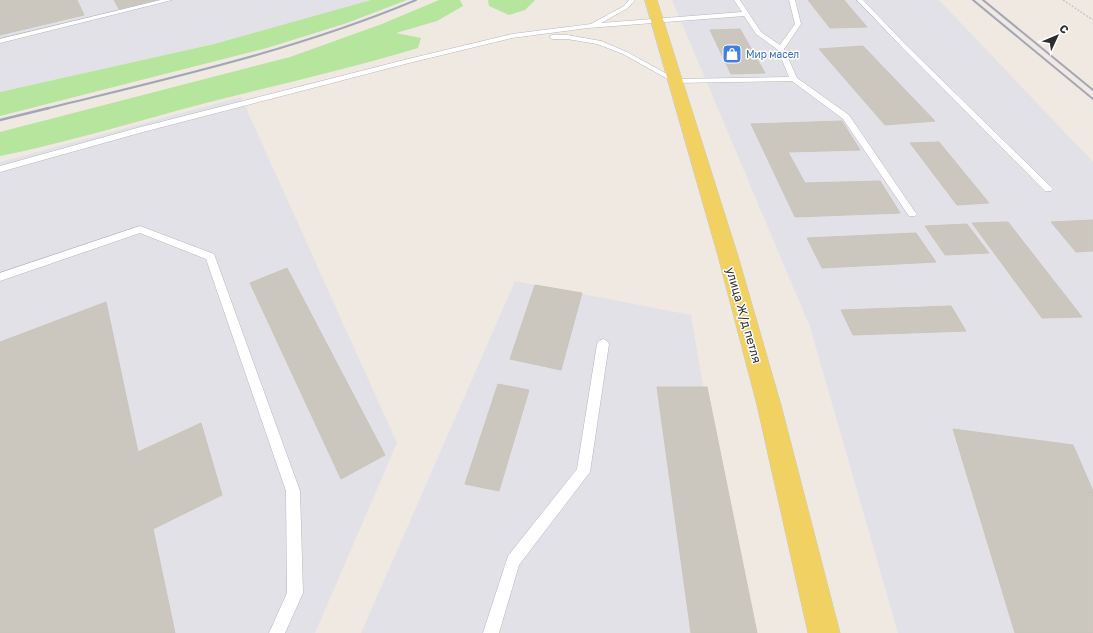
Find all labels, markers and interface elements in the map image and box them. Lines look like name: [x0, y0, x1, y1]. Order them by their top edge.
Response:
north arrow: [1037, 16, 1077, 56]
text: С: [1057, 21, 1072, 36]
shop icon: Мир масел: [721, 43, 743, 65]
place label: Мир масел: [746, 48, 799, 60]
street label: улица Ж/д петля: [723, 265, 765, 365]

